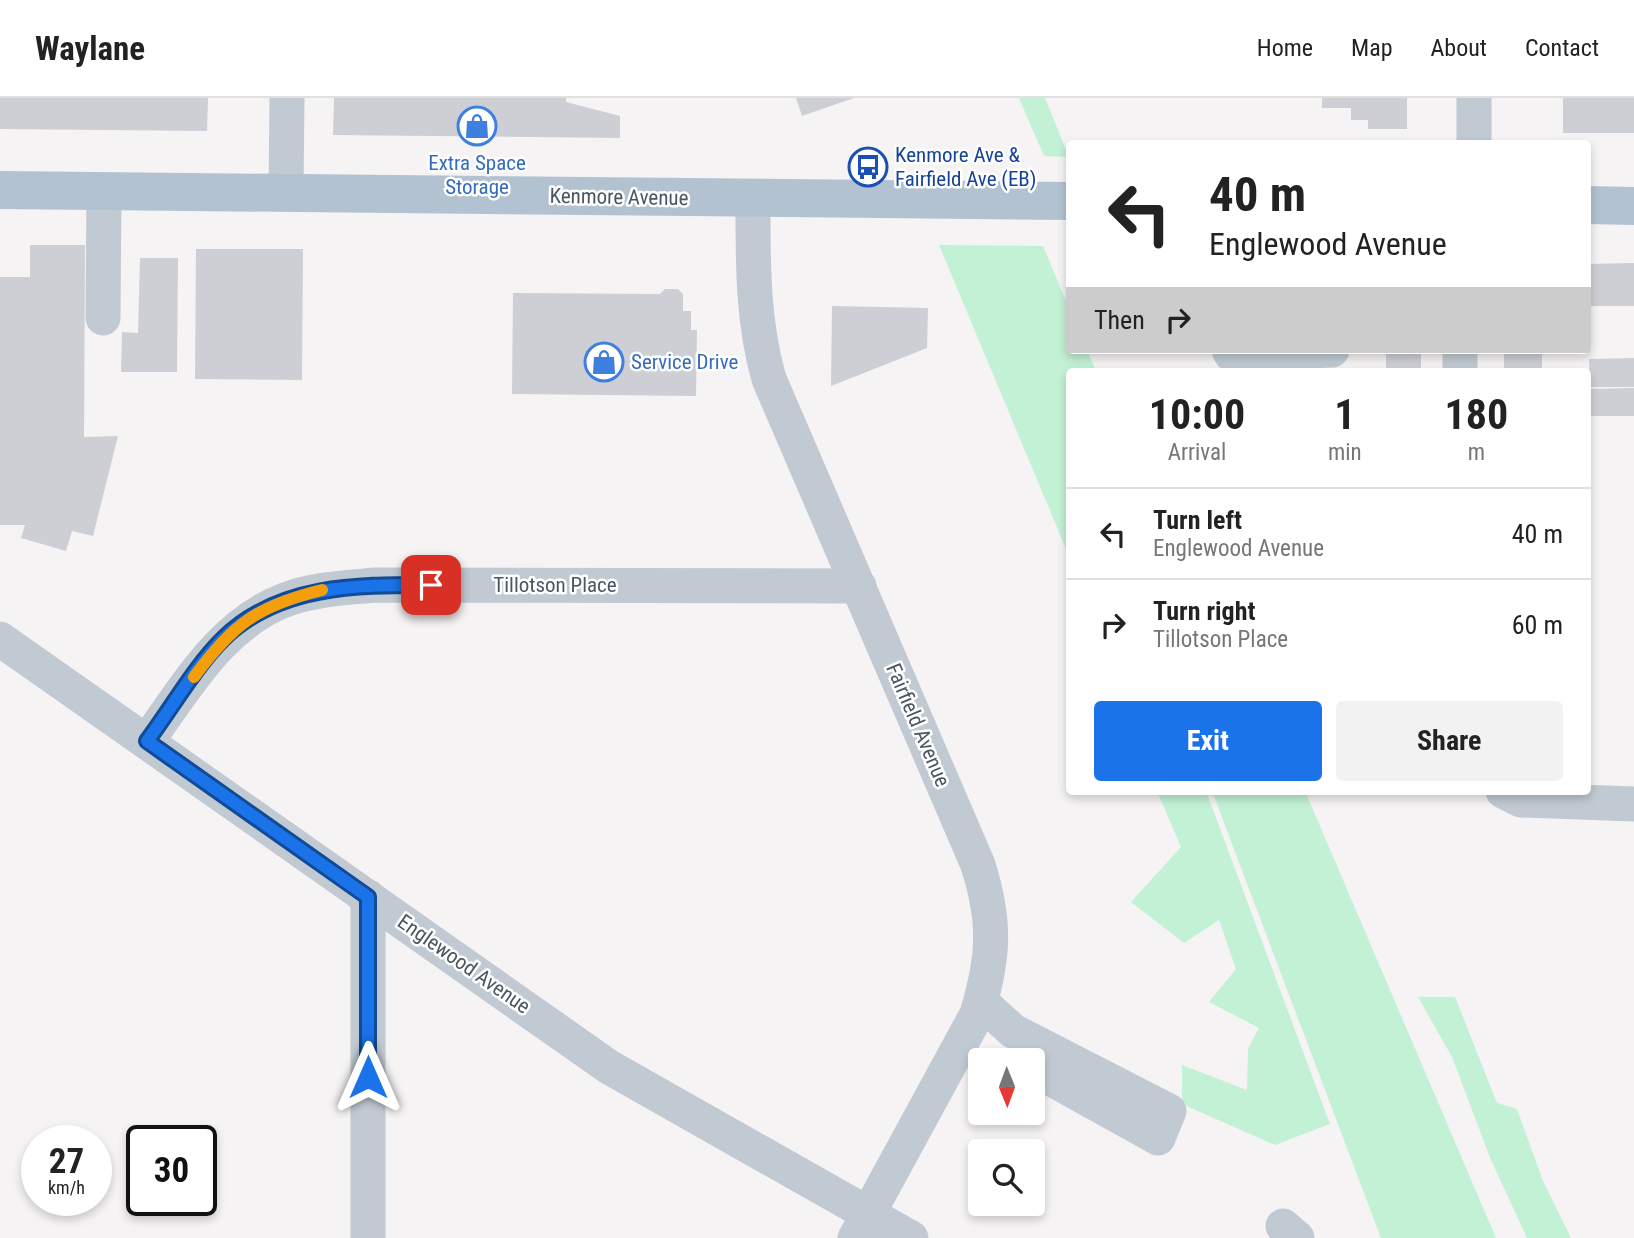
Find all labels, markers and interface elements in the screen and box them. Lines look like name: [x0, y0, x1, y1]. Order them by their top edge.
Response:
text: Waylane: [35, 29, 145, 68]
text: Home: [1257, 34, 1313, 62]
text: Map: [1351, 34, 1393, 62]
text: About: [1431, 34, 1487, 62]
text: Contact: [1525, 34, 1599, 62]
shop icon: Extra Space Storage: [456, 105, 498, 147]
place label: Kenmore Ave & Fairfield Ave (EB): [895, 143, 1037, 191]
bus stop icon: Kenmore Ave & Fairfield Ave (EB): [847, 146, 889, 188]
place label: Extra Space Storage: [428, 151, 526, 199]
text: 40 m: [1209, 166, 1306, 223]
icon: left: [1094, 168, 1185, 259]
street label: Kenmore Avenue: [549, 184, 689, 210]
text: Englewood Avenue: [1209, 225, 1447, 263]
icon: right: [1159, 301, 1197, 339]
text: Then: [1094, 305, 1145, 335]
shop icon: Service Drive: [583, 341, 625, 383]
place label: Service Drive: [631, 350, 739, 374]
text: 10:00: [1149, 390, 1245, 439]
text: 1: [1334, 390, 1355, 439]
text: 180: [1444, 390, 1508, 439]
text: Arrival: [1168, 439, 1226, 466]
text: min: [1328, 439, 1362, 466]
text: m: [1468, 439, 1485, 466]
text: Turn left: [1153, 505, 1242, 535]
icon: left: [1094, 515, 1132, 553]
text: 40 m: [1512, 519, 1563, 549]
text: Englewood Avenue: [1153, 535, 1324, 562]
pin: [401, 555, 461, 615]
icon: arrive: [412, 566, 450, 604]
street label: Tillotson Place: [493, 573, 617, 597]
text: Turn right: [1153, 596, 1255, 626]
icon: right: [1094, 606, 1132, 644]
text: 60 m: [1512, 610, 1563, 640]
text: Tillotson Place: [1153, 626, 1288, 653]
street label: Fairfield Avenue: [881, 660, 955, 790]
button: Exit: [1094, 701, 1322, 781]
button: Share: [1336, 701, 1563, 781]
street label: Englewood Avenue: [393, 909, 535, 1019]
position arrow: [331, 1040, 405, 1114]
north arrow: [968, 1048, 1045, 1125]
map controls: [968, 1048, 1045, 1216]
speed limit sign: 30: [126, 1125, 217, 1216]
button: search: [968, 1139, 1045, 1216]
text: 27: [49, 1141, 84, 1182]
text: km/h: [48, 1177, 85, 1198]

